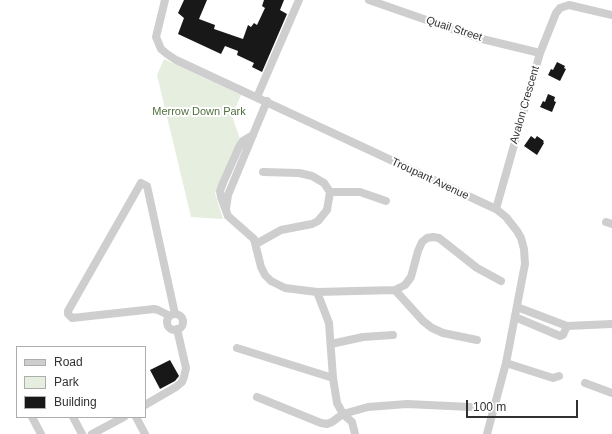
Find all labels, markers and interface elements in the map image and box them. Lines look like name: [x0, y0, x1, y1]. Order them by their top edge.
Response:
street label: Quail Street: [424, 14, 484, 44]
street label: Avalon Crescent: [508, 64, 542, 146]
park label: Merrow Down Park: [152, 105, 246, 119]
street label: Troupant Avenue: [389, 155, 471, 203]
legend: [16, 346, 146, 418]
text: Road: [54, 355, 83, 369]
text: Park: [54, 375, 79, 389]
scale bar: [468, 392, 580, 418]
text: Building: [54, 395, 97, 409]
text: 100 m: [473, 400, 506, 414]

